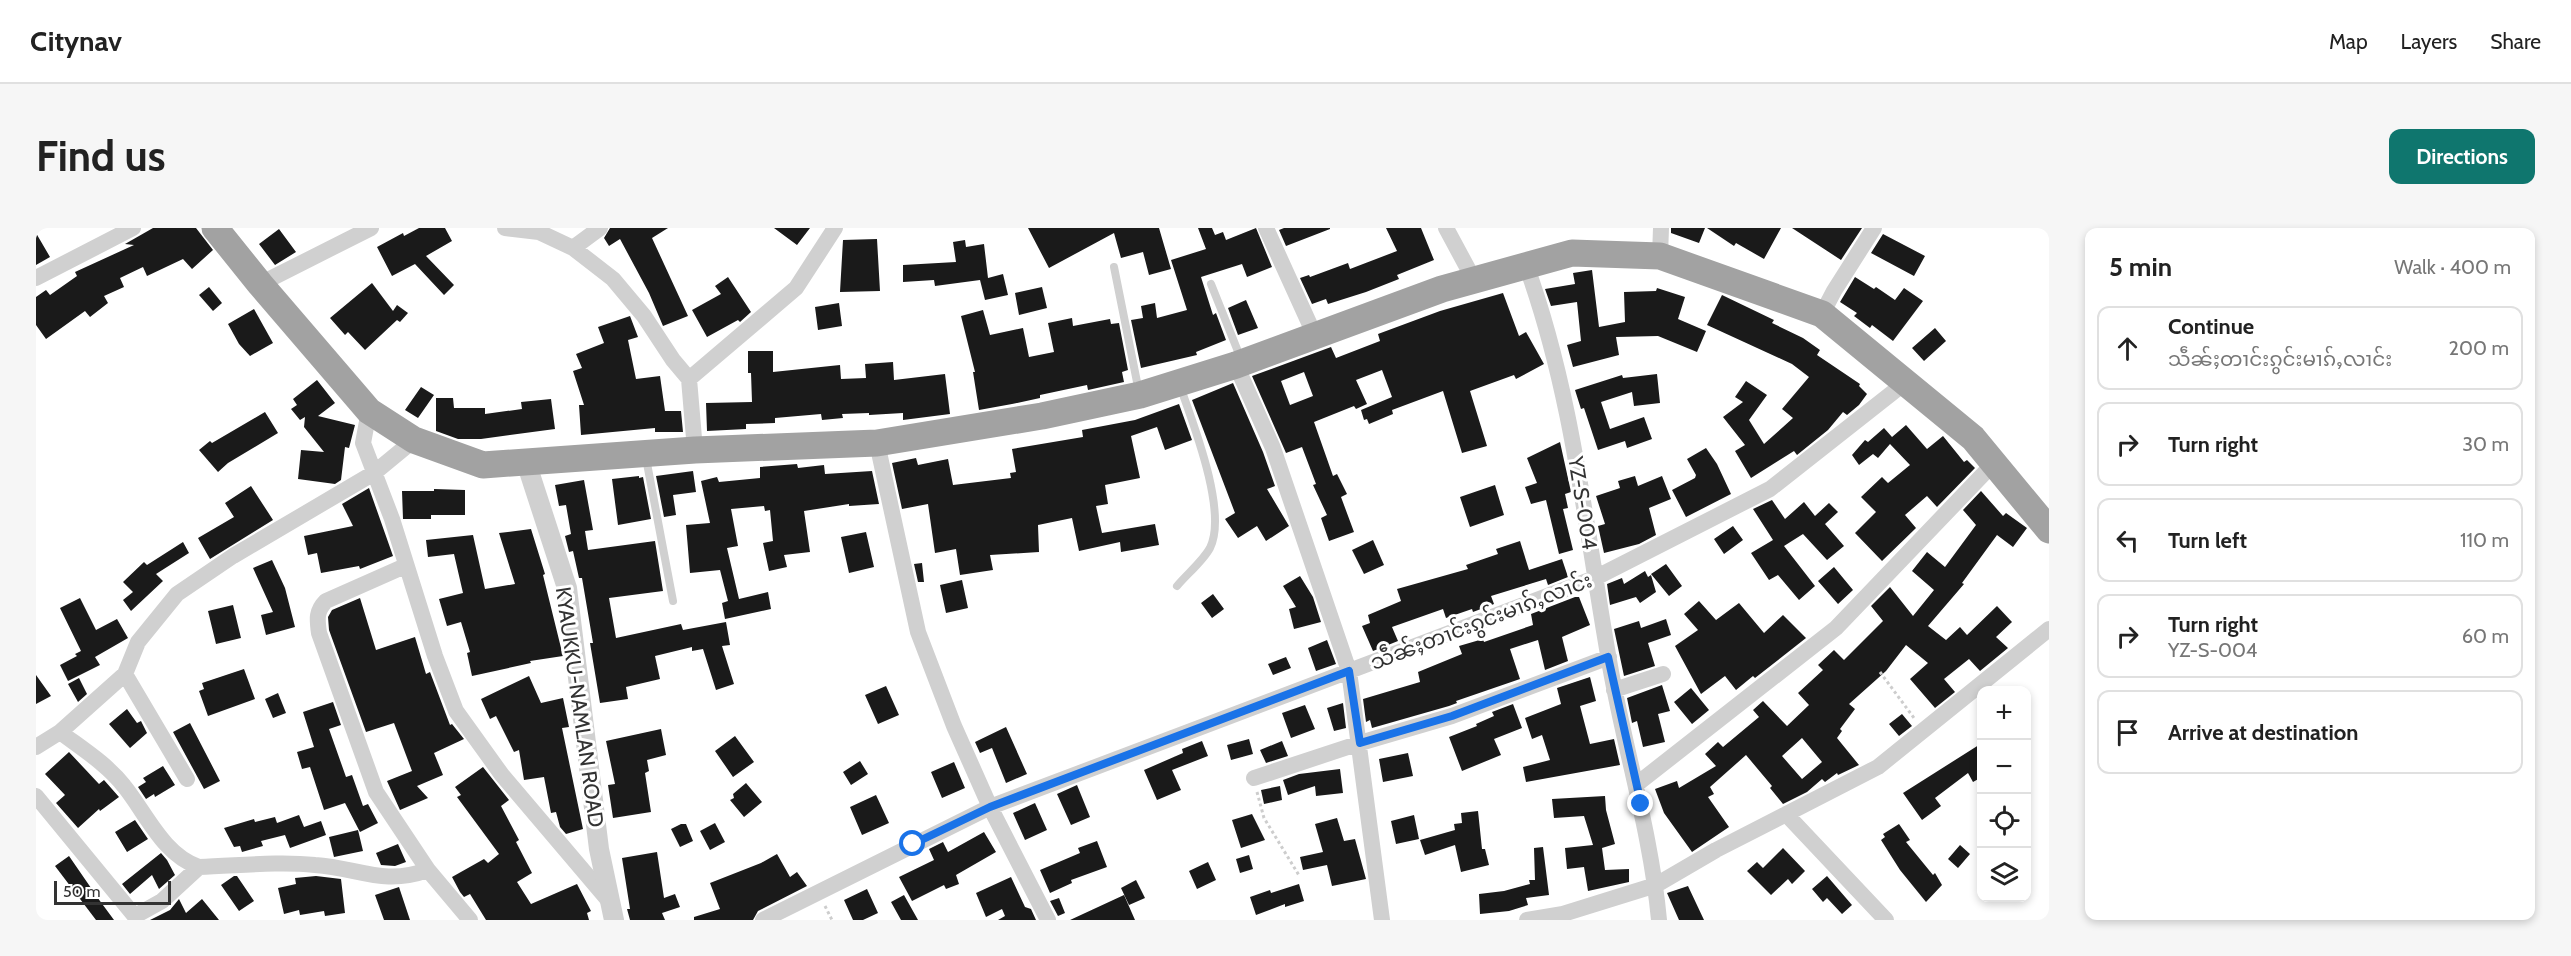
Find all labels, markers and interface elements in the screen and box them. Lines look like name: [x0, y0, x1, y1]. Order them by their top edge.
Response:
text: Citynav: [30, 24, 122, 58]
text: Map: [2329, 29, 2368, 54]
text: Layers: [2401, 29, 2457, 54]
text: Share: [2490, 29, 2541, 54]
button: Directions: [2389, 129, 2535, 184]
text: Find us: [36, 130, 165, 182]
text: 5 min: [2109, 251, 2172, 283]
text: Walk · 400 m: [2394, 255, 2511, 279]
text: Continue: [2168, 313, 2254, 340]
icon: ahead: [2111, 332, 2144, 365]
text: 200 m: [2449, 336, 2509, 360]
text: သဵၼ်ႈတၢင်းၵွင်းမၢၵ်ႇလၢင်း: [2168, 347, 2392, 371]
icon: right: [2111, 428, 2144, 461]
text: Turn right: [2168, 431, 2258, 458]
text: 30 m: [2462, 432, 2509, 456]
street label: YZ-S-004: [1563, 454, 1603, 551]
icon: left: [2111, 524, 2144, 557]
text: Turn left: [2168, 527, 2247, 554]
text: 110 m: [2460, 528, 2509, 552]
street label: သဵၼ်ႈတၢင်းၵွင်းမၢၵ်ႇလၢင်း: [1366, 564, 1597, 679]
street label: KYAUKKU-NAMLAN ROAD: [551, 585, 609, 829]
text: Turn right: [2168, 611, 2258, 638]
icon: right: [2111, 620, 2144, 653]
text: 60 m: [2462, 624, 2509, 648]
text: YZ-S-004: [2168, 638, 2257, 662]
map controls: [1977, 686, 2031, 902]
button: +: [1977, 686, 2031, 740]
icon: arrive: [2111, 716, 2144, 749]
text: Arrive at destination: [2168, 719, 2358, 746]
button: −: [1977, 740, 2031, 794]
route end: [1627, 790, 1653, 816]
button: locate: [1977, 794, 2031, 848]
route start: [899, 830, 925, 856]
button: layers: [1977, 848, 2031, 902]
scale bar: [54, 878, 171, 906]
text: 50 m: [63, 882, 100, 901]

